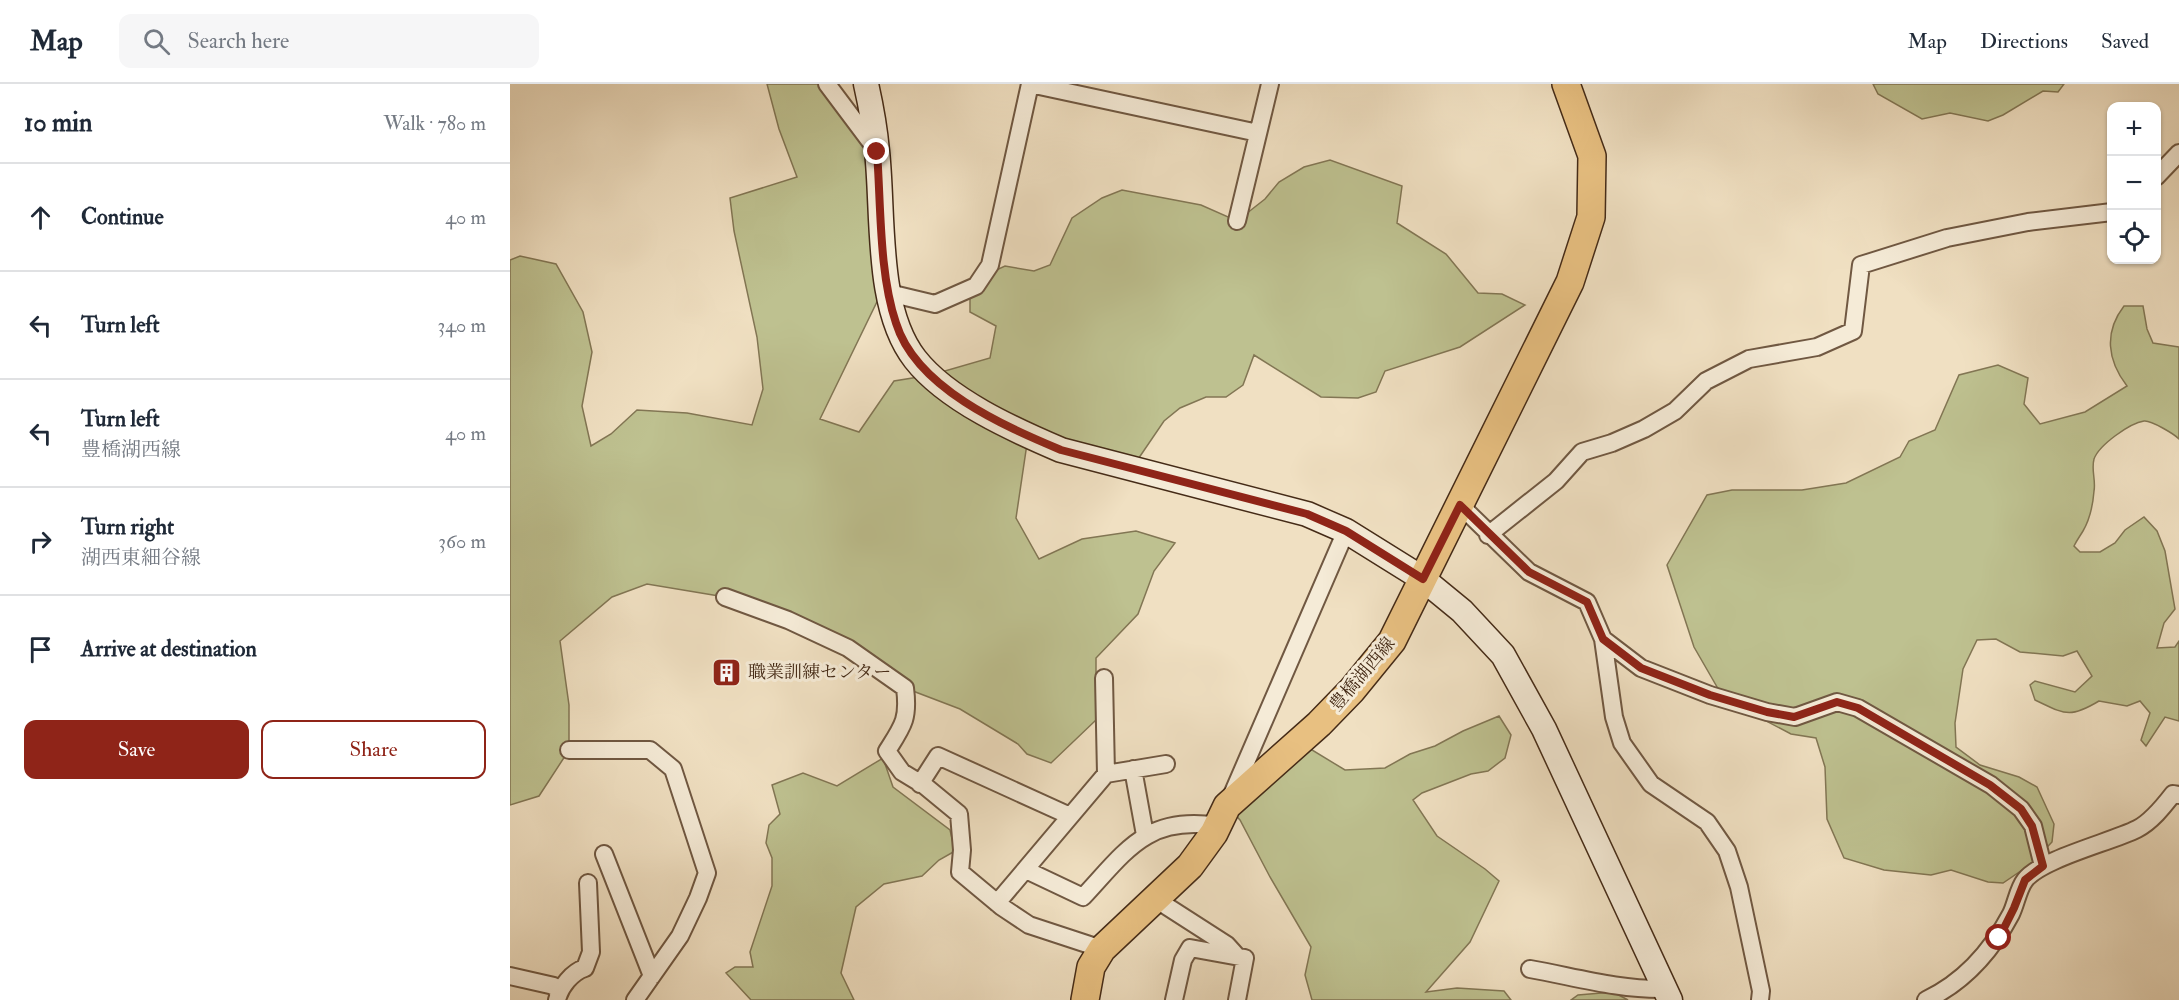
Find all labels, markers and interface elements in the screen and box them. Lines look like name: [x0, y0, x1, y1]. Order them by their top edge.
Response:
search box: [119, 14, 539, 68]
text: Map: [30, 24, 83, 59]
icon: search: [140, 25, 173, 58]
text: Search here: [188, 27, 289, 55]
text: Map: [1907, 28, 1947, 55]
text: Directions: [1980, 28, 2068, 55]
text: Saved: [2101, 28, 2149, 55]
map controls: [2107, 102, 2161, 264]
button: +: [2107, 102, 2161, 156]
text: 10 min: [24, 107, 92, 139]
text: Walk · 780 m: [384, 111, 486, 136]
route end: [863, 138, 889, 164]
button: −: [2107, 156, 2161, 210]
icon: ahead: [24, 201, 57, 234]
text: Continue: [81, 203, 164, 231]
text: 40 m: [445, 205, 486, 230]
button: locate: [2107, 210, 2161, 264]
icon: left: [24, 309, 57, 342]
text: Turn left: [81, 311, 160, 339]
text: 340 m: [438, 313, 486, 338]
text: Turn left: [81, 405, 160, 433]
icon: left: [24, 417, 57, 450]
text: 40 m: [445, 421, 486, 446]
text: 豊橋湖西線: [81, 437, 181, 462]
text: Turn right: [81, 513, 174, 541]
icon: right: [24, 525, 57, 558]
text: 360 m: [438, 529, 486, 554]
text: 湖西東細谷線: [81, 545, 201, 570]
street label: 豊橋湖西線: [1325, 632, 1400, 716]
icon: arrive: [24, 633, 57, 666]
text: Arrive at destination: [81, 635, 257, 663]
building icon: 職業訓練センター: [711, 656, 743, 688]
place label: 職業訓練センター: [748, 661, 891, 684]
button: Save: [24, 720, 249, 779]
button: Share: [261, 720, 486, 779]
route start: [1985, 924, 2011, 950]

